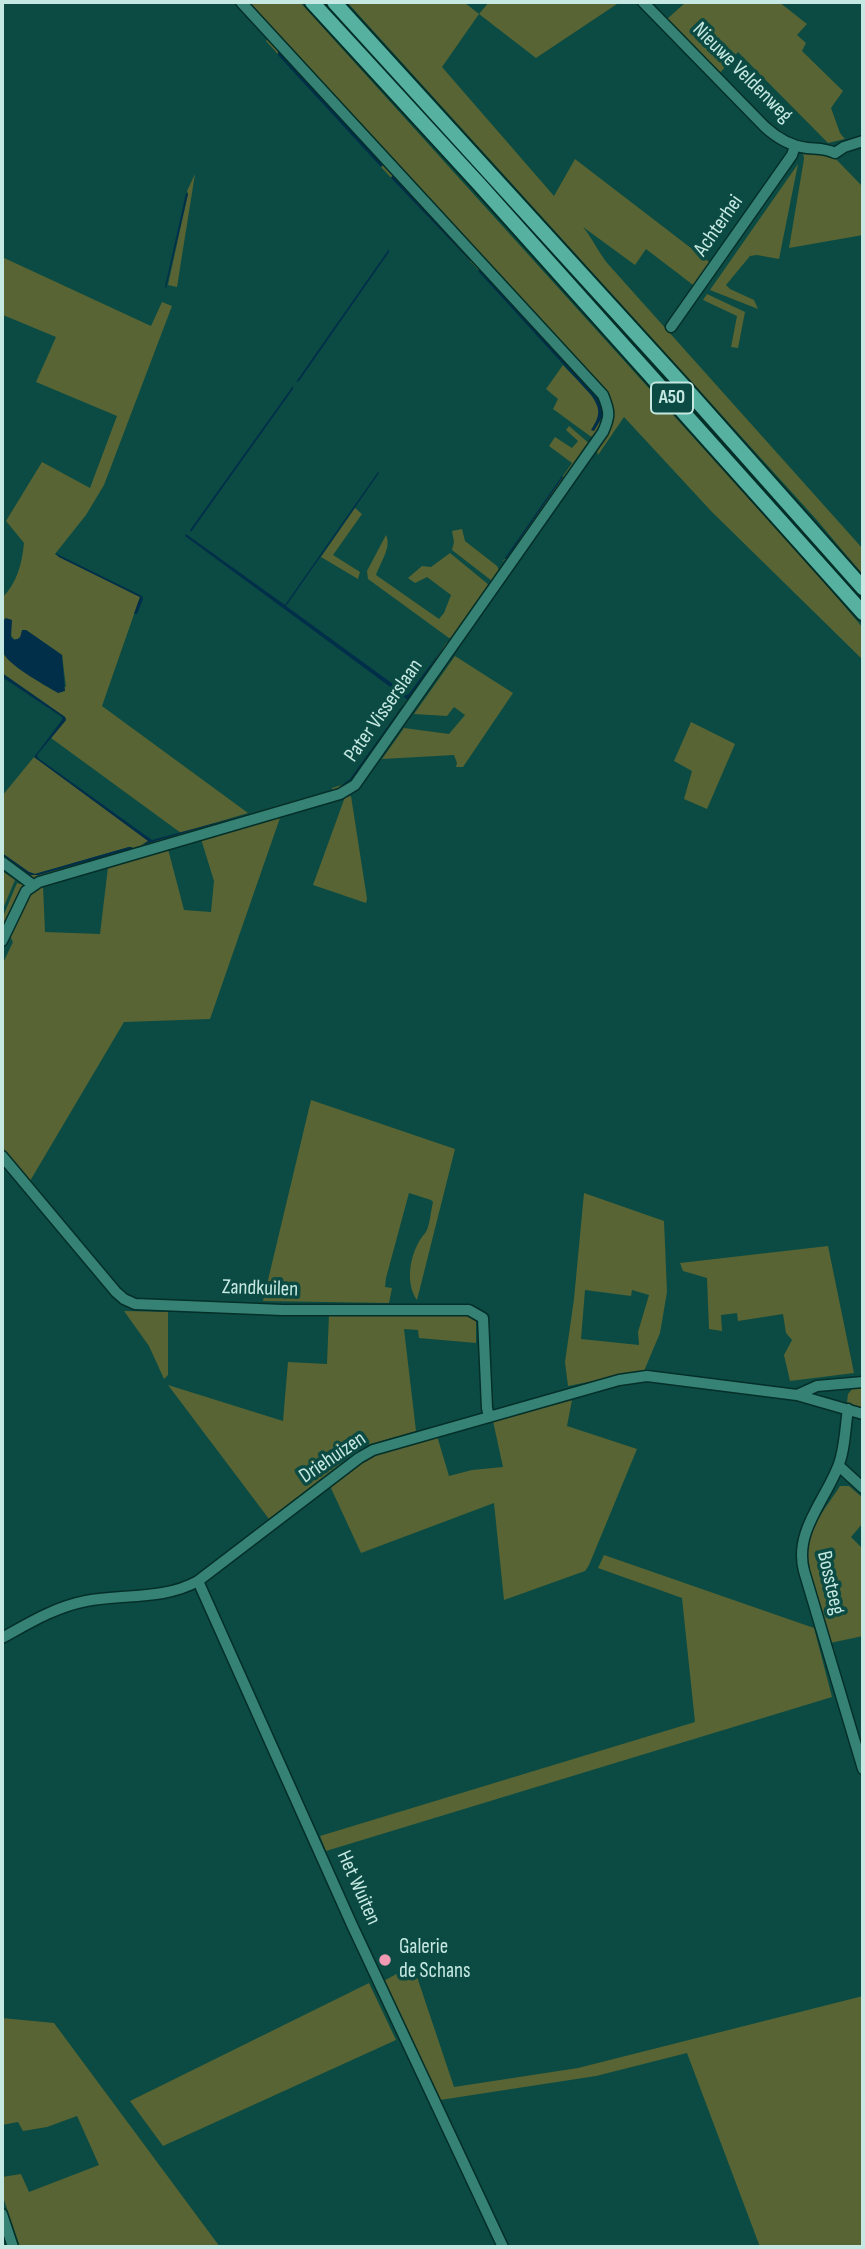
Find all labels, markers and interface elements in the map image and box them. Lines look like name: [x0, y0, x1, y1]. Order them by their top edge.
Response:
street label: Nieuwe Veldenweg: [687, 18, 797, 128]
street label: Achterhei: [689, 191, 749, 261]
road number: A50: [651, 382, 693, 414]
street label: Pater Visserslaan: [339, 655, 429, 767]
street label: Zandkuilen: [221, 1275, 299, 1303]
street label: Driehuizen: [295, 1427, 371, 1489]
street label: Bossteeg: [810, 1549, 850, 1617]
street label: Het Wuiten: [331, 1847, 385, 1929]
place label: Galerie de Schans: [399, 1935, 471, 1985]
marker: Galerie de Schans: [377, 1952, 393, 1968]

